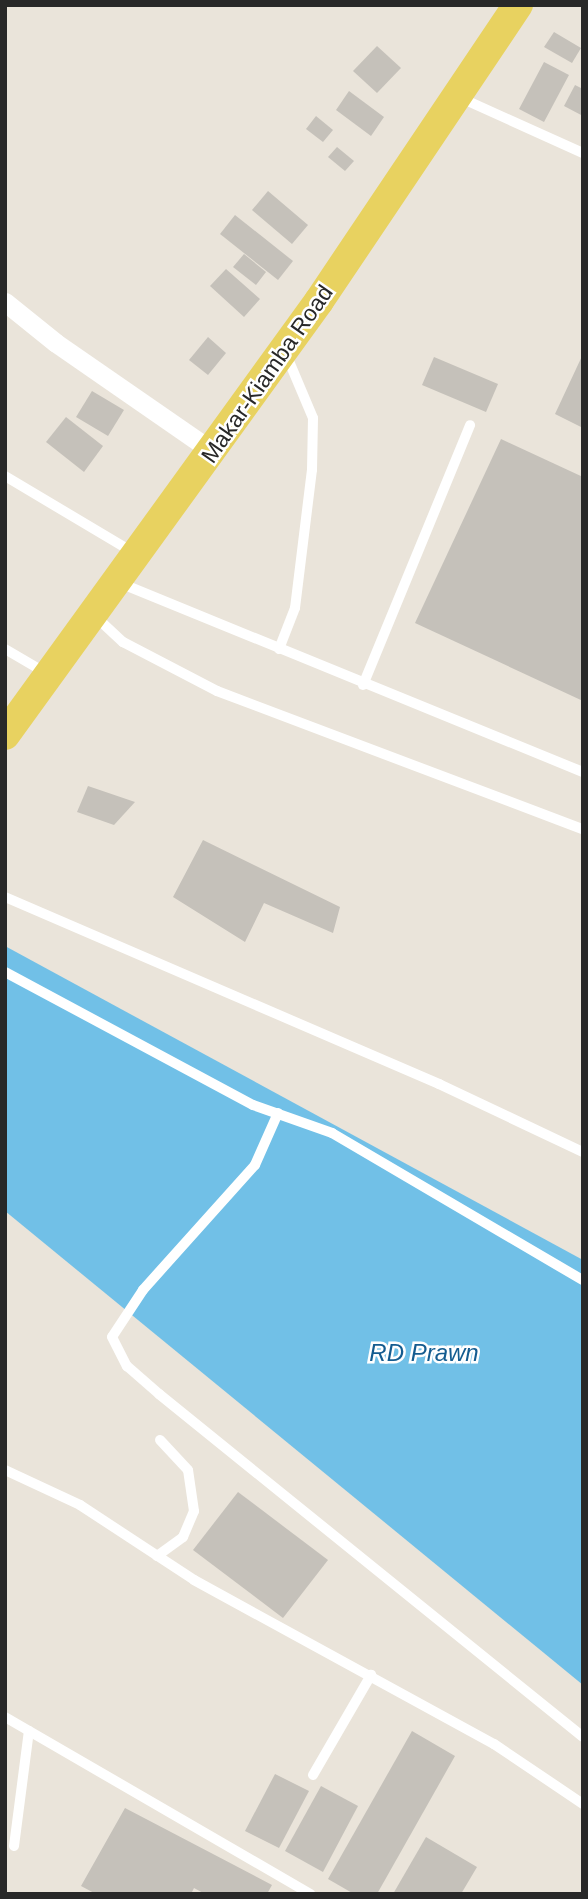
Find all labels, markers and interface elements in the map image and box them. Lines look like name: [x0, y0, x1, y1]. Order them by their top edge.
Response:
street label: Makar-Kiamba Road: [195, 280, 339, 468]
water label: RD Prawn: [369, 1339, 479, 1367]

